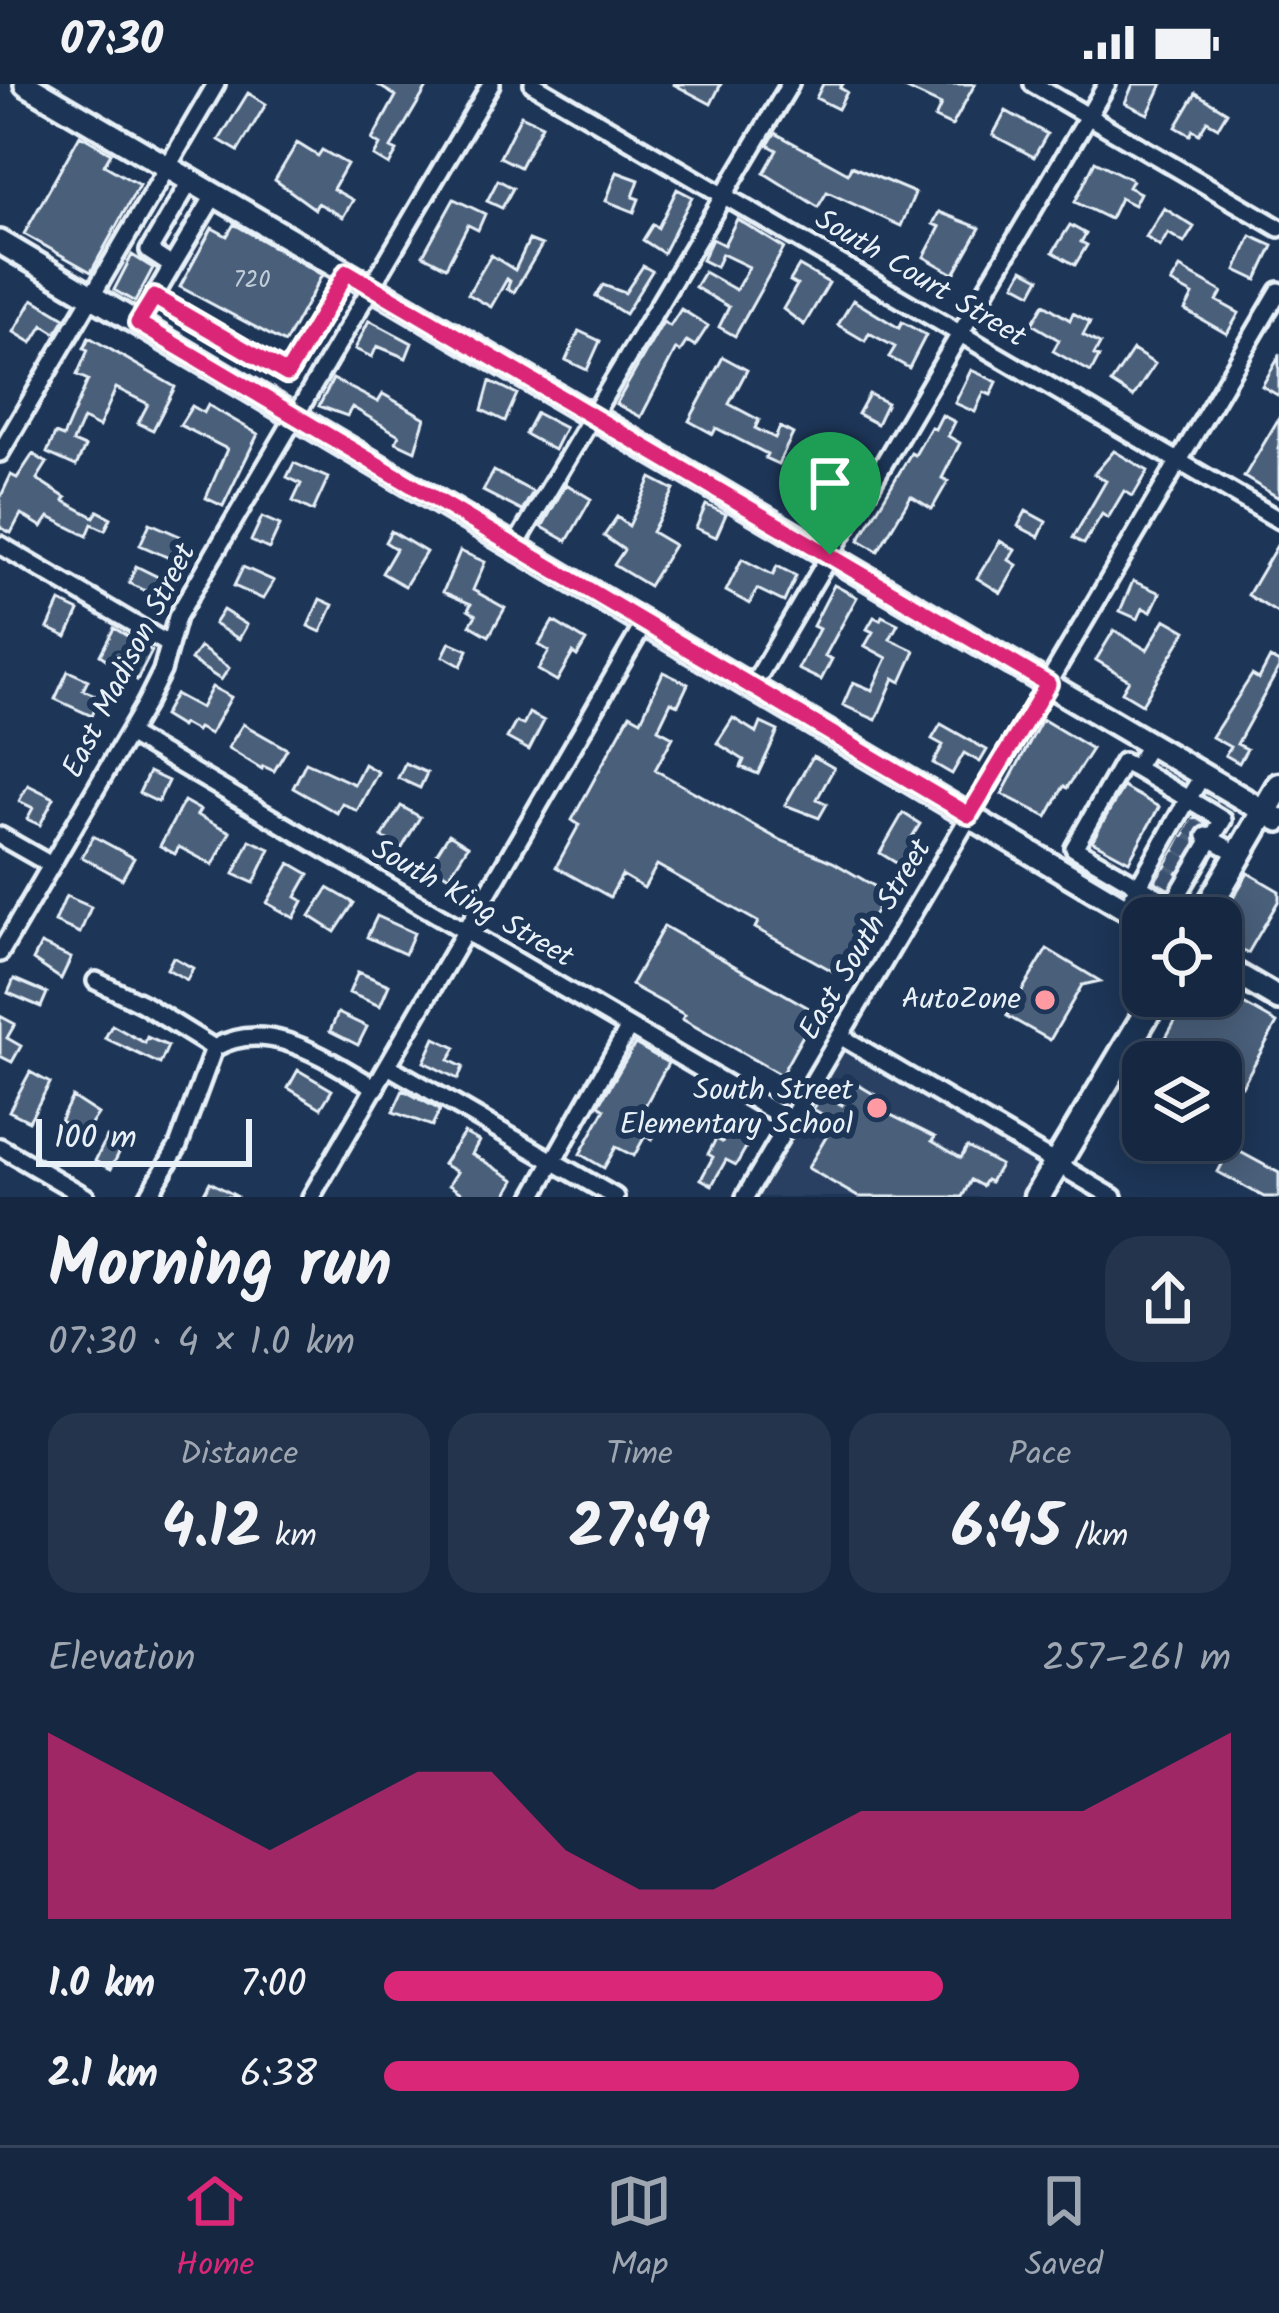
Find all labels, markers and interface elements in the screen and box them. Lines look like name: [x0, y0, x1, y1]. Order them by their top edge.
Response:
text: 07:30: [60, 6, 163, 78]
street label: South Court Street: [805, 197, 1035, 361]
house number: 720: [233, 261, 271, 300]
pin: [779, 432, 881, 555]
icon: arrive: [797, 450, 863, 516]
street label: East Madison Street: [50, 535, 210, 787]
street label: South King Street: [362, 826, 583, 982]
street label: East South Street: [787, 830, 945, 1050]
map controls: [1122, 897, 1242, 1161]
button: locate: [1122, 897, 1242, 1017]
place label: AutoZone: [901, 976, 1021, 1024]
marker: AutoZone: [1032, 987, 1058, 1013]
button: layers: [1122, 1041, 1242, 1161]
place label: South Street Elementary School: [620, 1067, 853, 1149]
marker: South Street Elementary School: [864, 1095, 890, 1121]
scale bar: [36, 1113, 252, 1166]
text: 100 m: [54, 1113, 137, 1166]
text: Morning run: [48, 1215, 392, 1320]
button: share: [1105, 1236, 1231, 1362]
text: 07:30 · 4 × 1.0 km: [48, 1313, 355, 1375]
text: Distance: [180, 1429, 298, 1482]
text: Time: [606, 1429, 673, 1482]
text: Pace: [1008, 1429, 1071, 1482]
text: 4.12: [162, 1482, 262, 1578]
text: 27:49: [569, 1482, 710, 1578]
text: 6:45: [951, 1482, 1062, 1578]
text: km: [262, 1511, 317, 1564]
text: /km: [1062, 1511, 1128, 1564]
text: Elevation: [48, 1629, 196, 1691]
text: 257–261 m: [1042, 1629, 1231, 1691]
text: 1.0 km: [48, 1955, 155, 2017]
text: 7:00: [240, 1955, 307, 2017]
text: 2.1 km: [48, 2045, 158, 2107]
text: 6:38: [240, 2045, 317, 2107]
tab: Home: [176, 2168, 254, 2293]
tab: Map: [606, 2168, 672, 2293]
tab: Saved: [1025, 2168, 1103, 2293]

